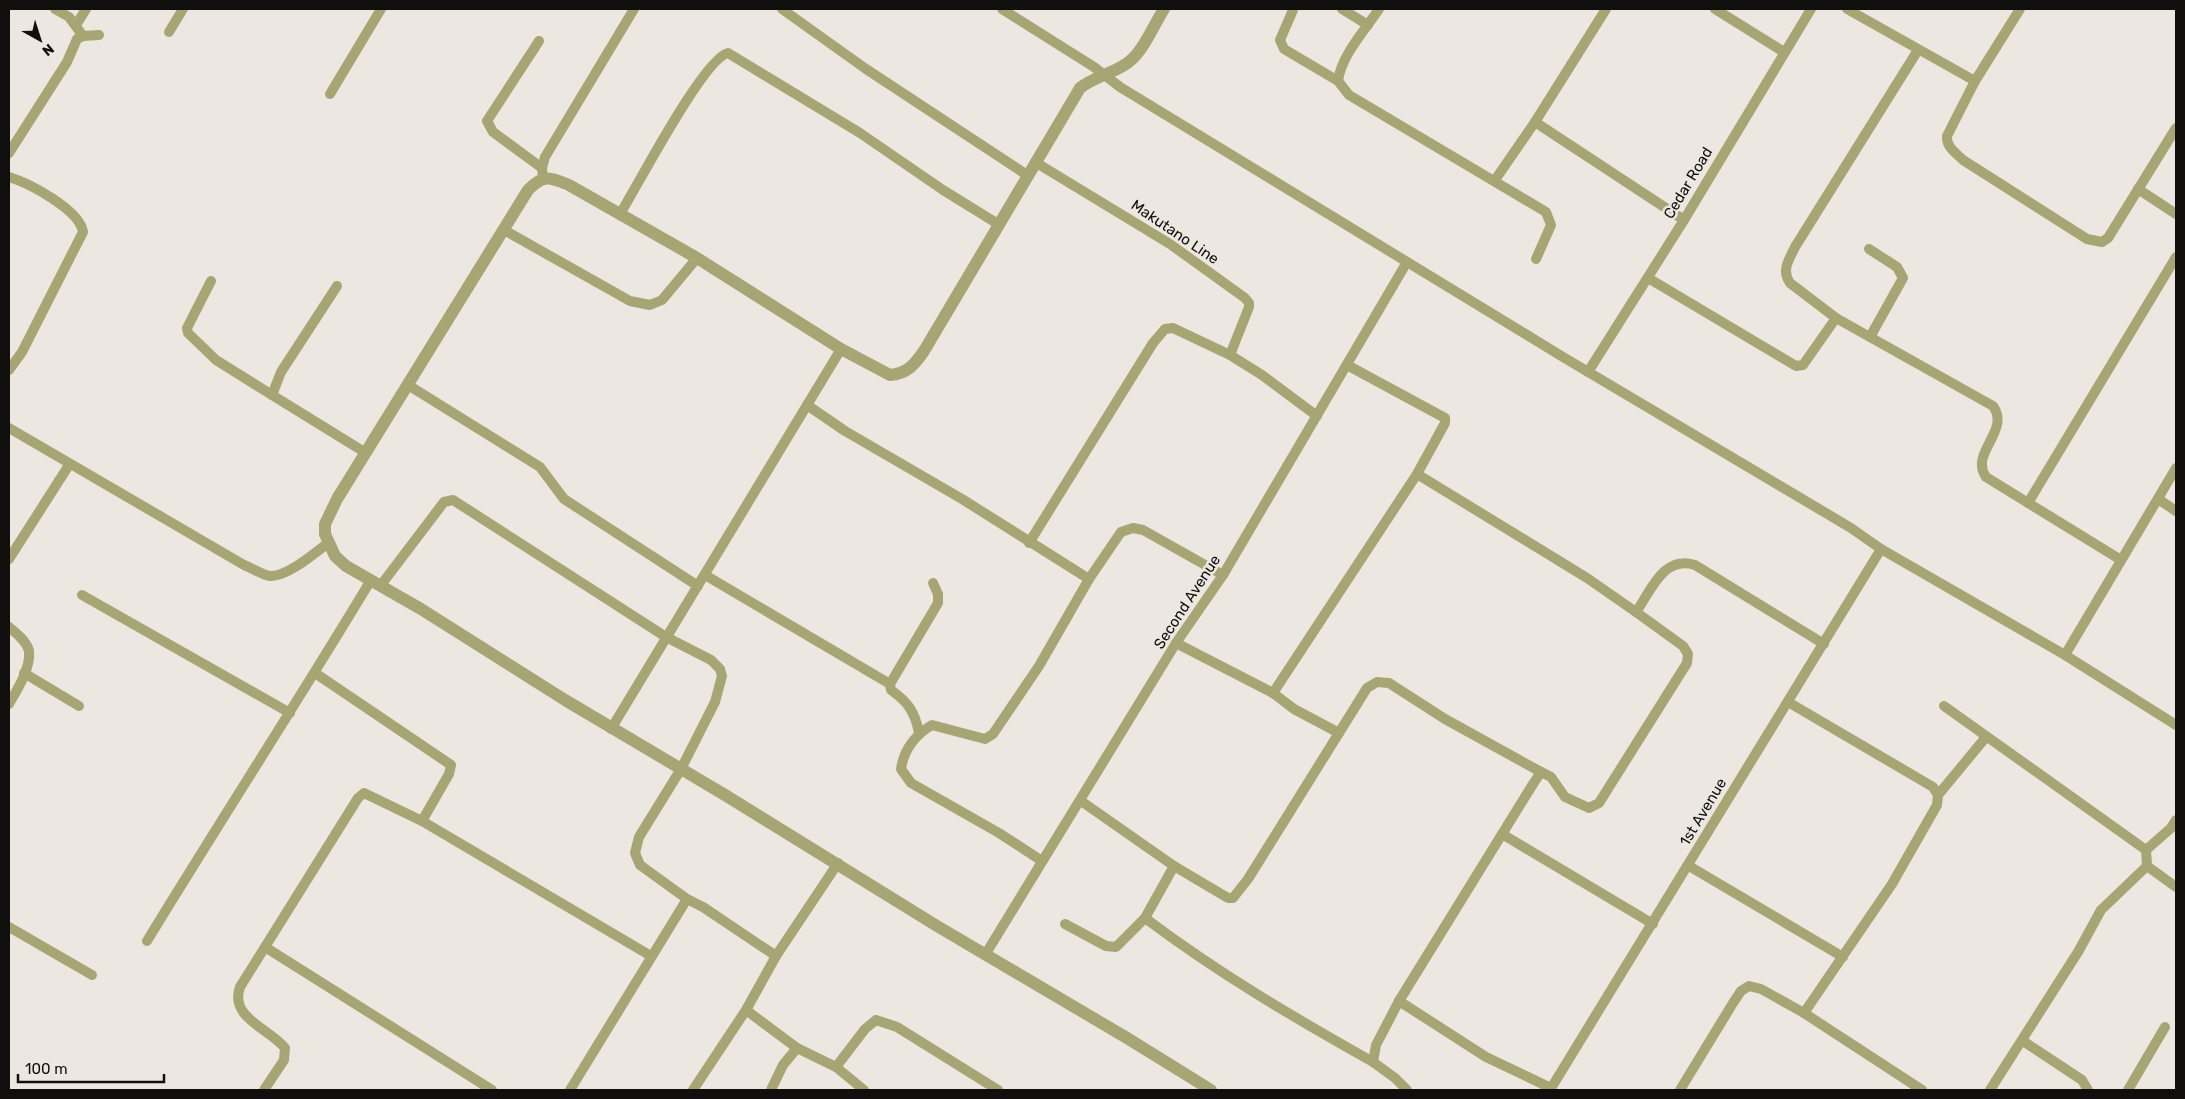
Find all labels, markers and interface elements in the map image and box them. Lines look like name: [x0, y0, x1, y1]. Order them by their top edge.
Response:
north arrow: [15, 15, 65, 65]
text: N: [39, 40, 57, 59]
street label: Cedar Road: [1660, 144, 1716, 222]
street label: Makutano Line: [1128, 196, 1222, 268]
street label: Second Avenue: [1150, 552, 1224, 652]
street label: 1st Avenue: [1676, 775, 1730, 849]
scale bar: [18, 1052, 164, 1084]
text: 100 m: [25, 1060, 67, 1078]

